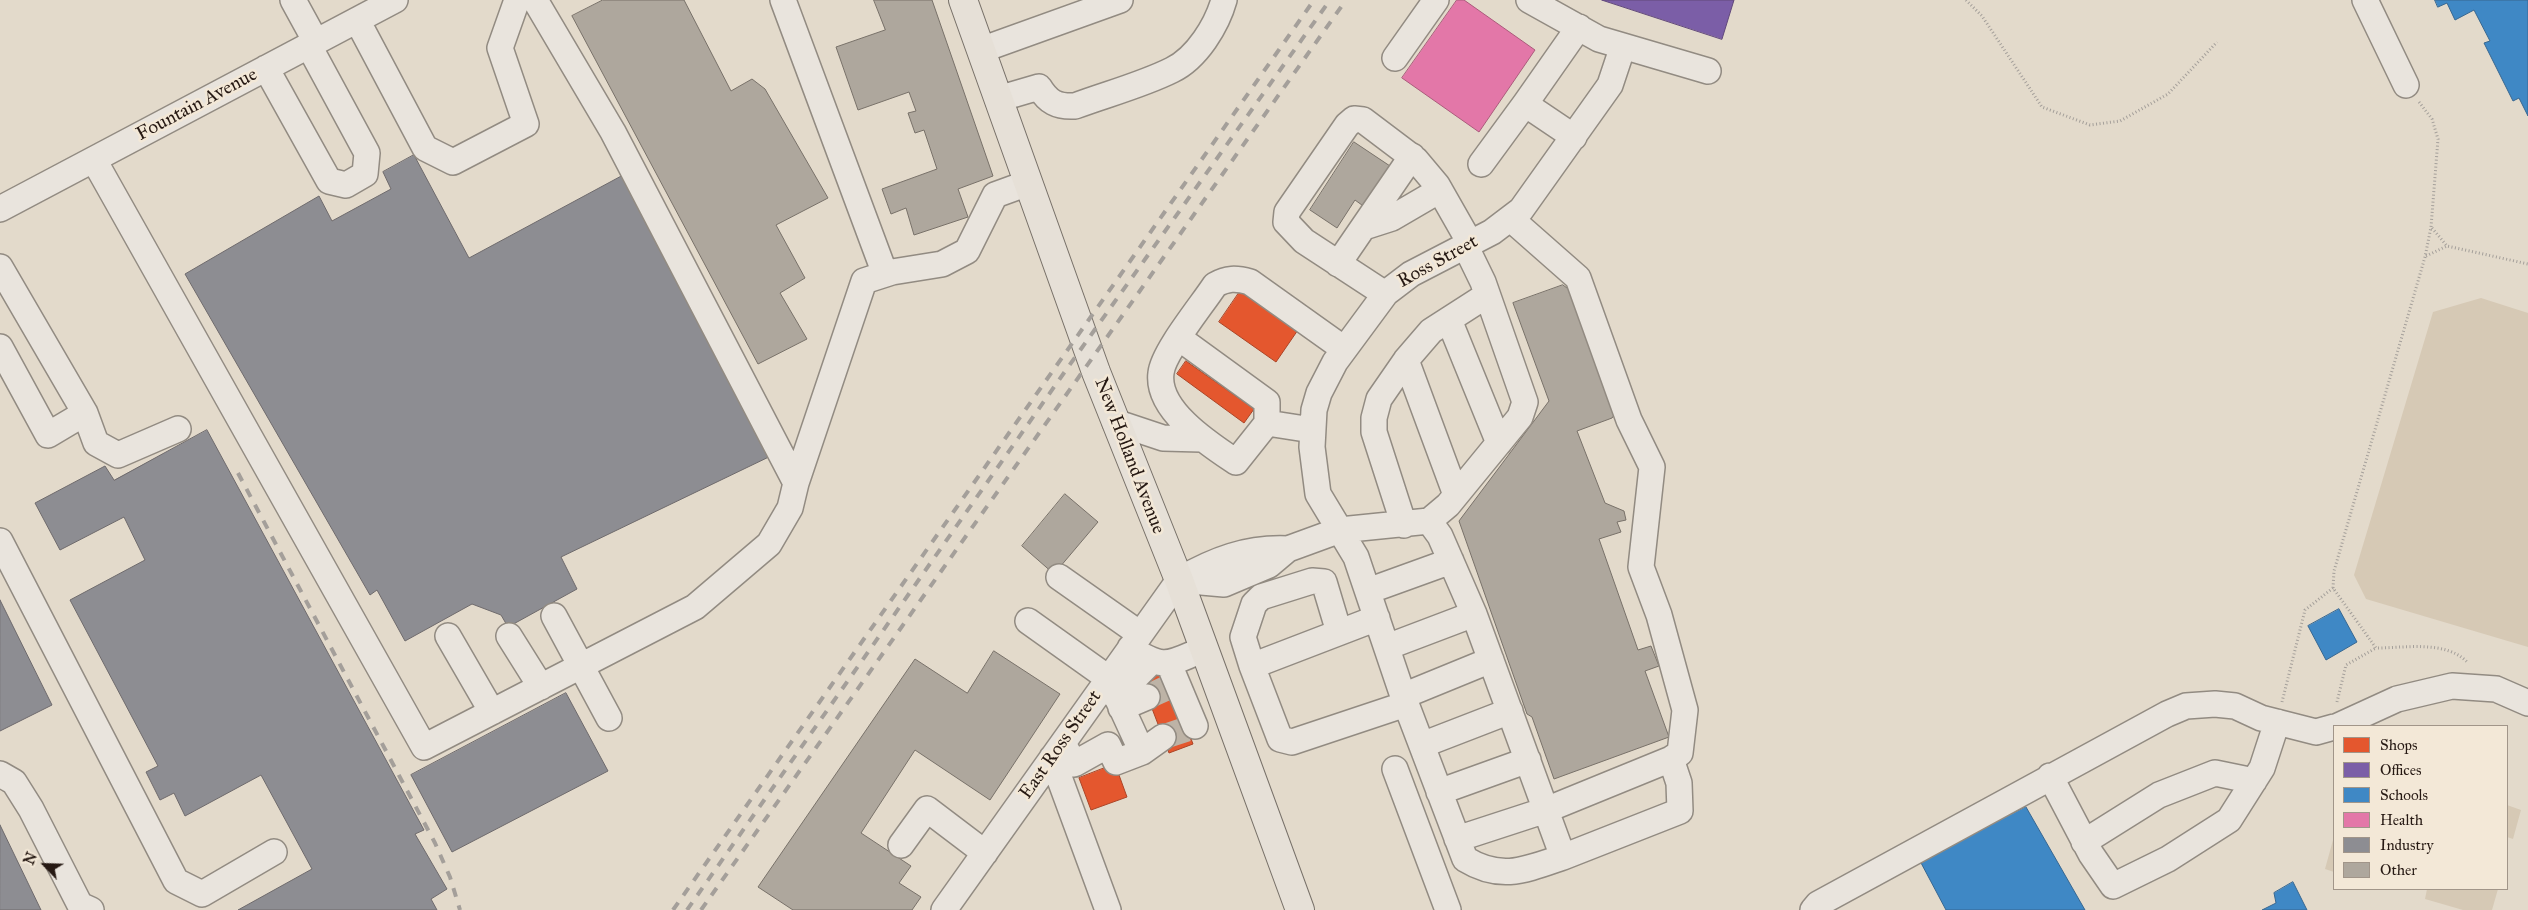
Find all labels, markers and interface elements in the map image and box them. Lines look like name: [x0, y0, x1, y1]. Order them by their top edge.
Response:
street label: Fountain Avenue: [133, 64, 261, 146]
street label: Ross Street: [1394, 231, 1482, 293]
street label: New Holland Avenue: [1089, 375, 1169, 537]
street label: East Ross Street: [1015, 686, 1107, 804]
legend: [2333, 725, 2508, 890]
text: Shops: [2380, 736, 2418, 754]
text: Offices: [2380, 761, 2421, 779]
text: Schools: [2380, 786, 2428, 804]
text: Health: [2380, 811, 2423, 829]
text: Industry: [2380, 836, 2434, 854]
north arrow: [20, 840, 70, 890]
text: N: [21, 850, 41, 868]
text: Other: [2380, 861, 2417, 879]

